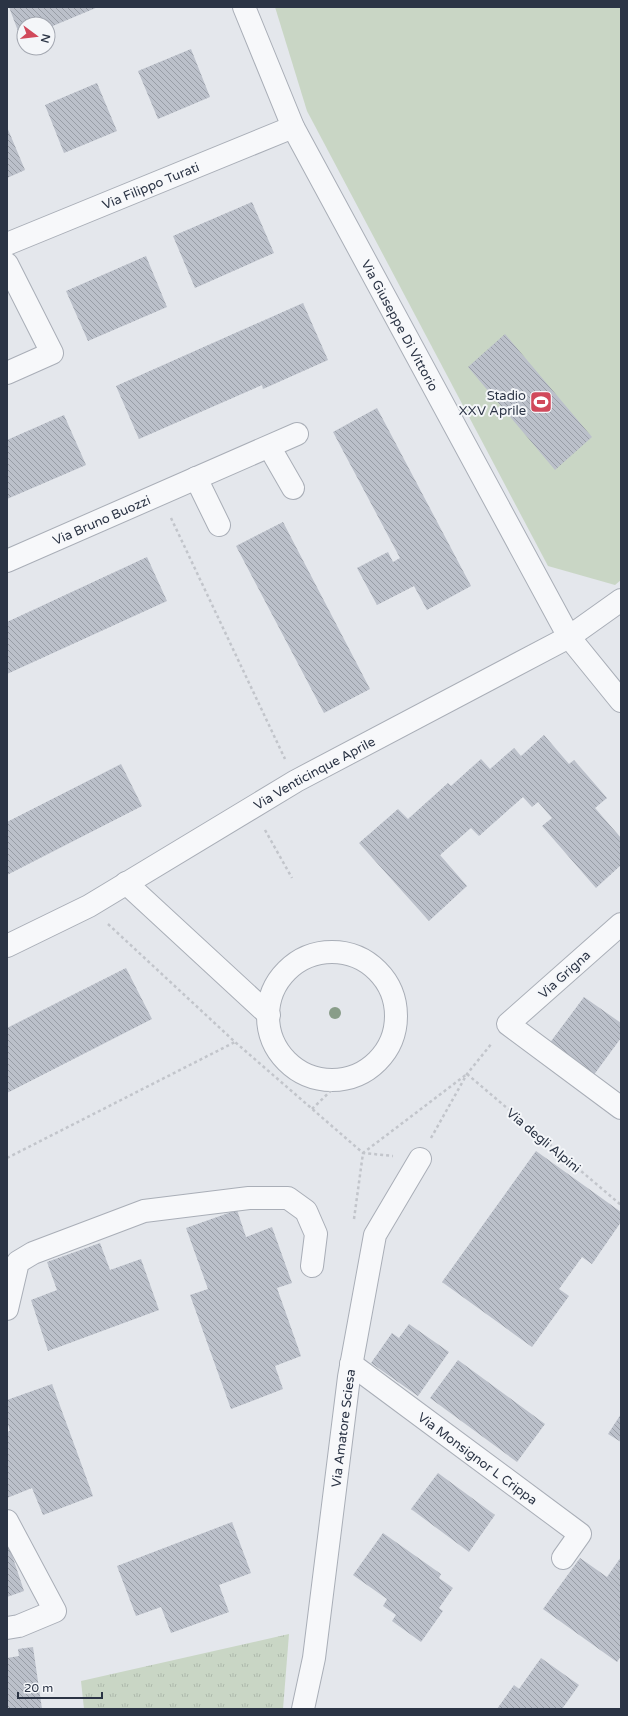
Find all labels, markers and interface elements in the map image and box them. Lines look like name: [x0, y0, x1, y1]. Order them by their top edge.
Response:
north arrow: [16, 16, 56, 56]
text: N: [38, 33, 53, 44]
street label: Via Filippo Turati: [100, 159, 202, 213]
street label: Via Giuseppe Di Vittorio: [357, 257, 441, 394]
place label: Stadio XXV Aprile: [459, 388, 526, 419]
sports icon: Stadio XXV Aprile: [528, 389, 554, 415]
street label: Via Bruno Buozzi: [51, 492, 153, 549]
street label: Via Venticinque Aprile: [251, 734, 378, 814]
street label: Via Grigna: [535, 947, 594, 1002]
street label: Via degli Alpini: [503, 1105, 584, 1176]
street label: Via Amatore Sciesa: [328, 1368, 359, 1488]
street label: Via Monsignor L Crippa: [414, 1409, 540, 1509]
scale bar: [18, 1674, 102, 1700]
text: 20 m: [24, 1681, 53, 1695]

